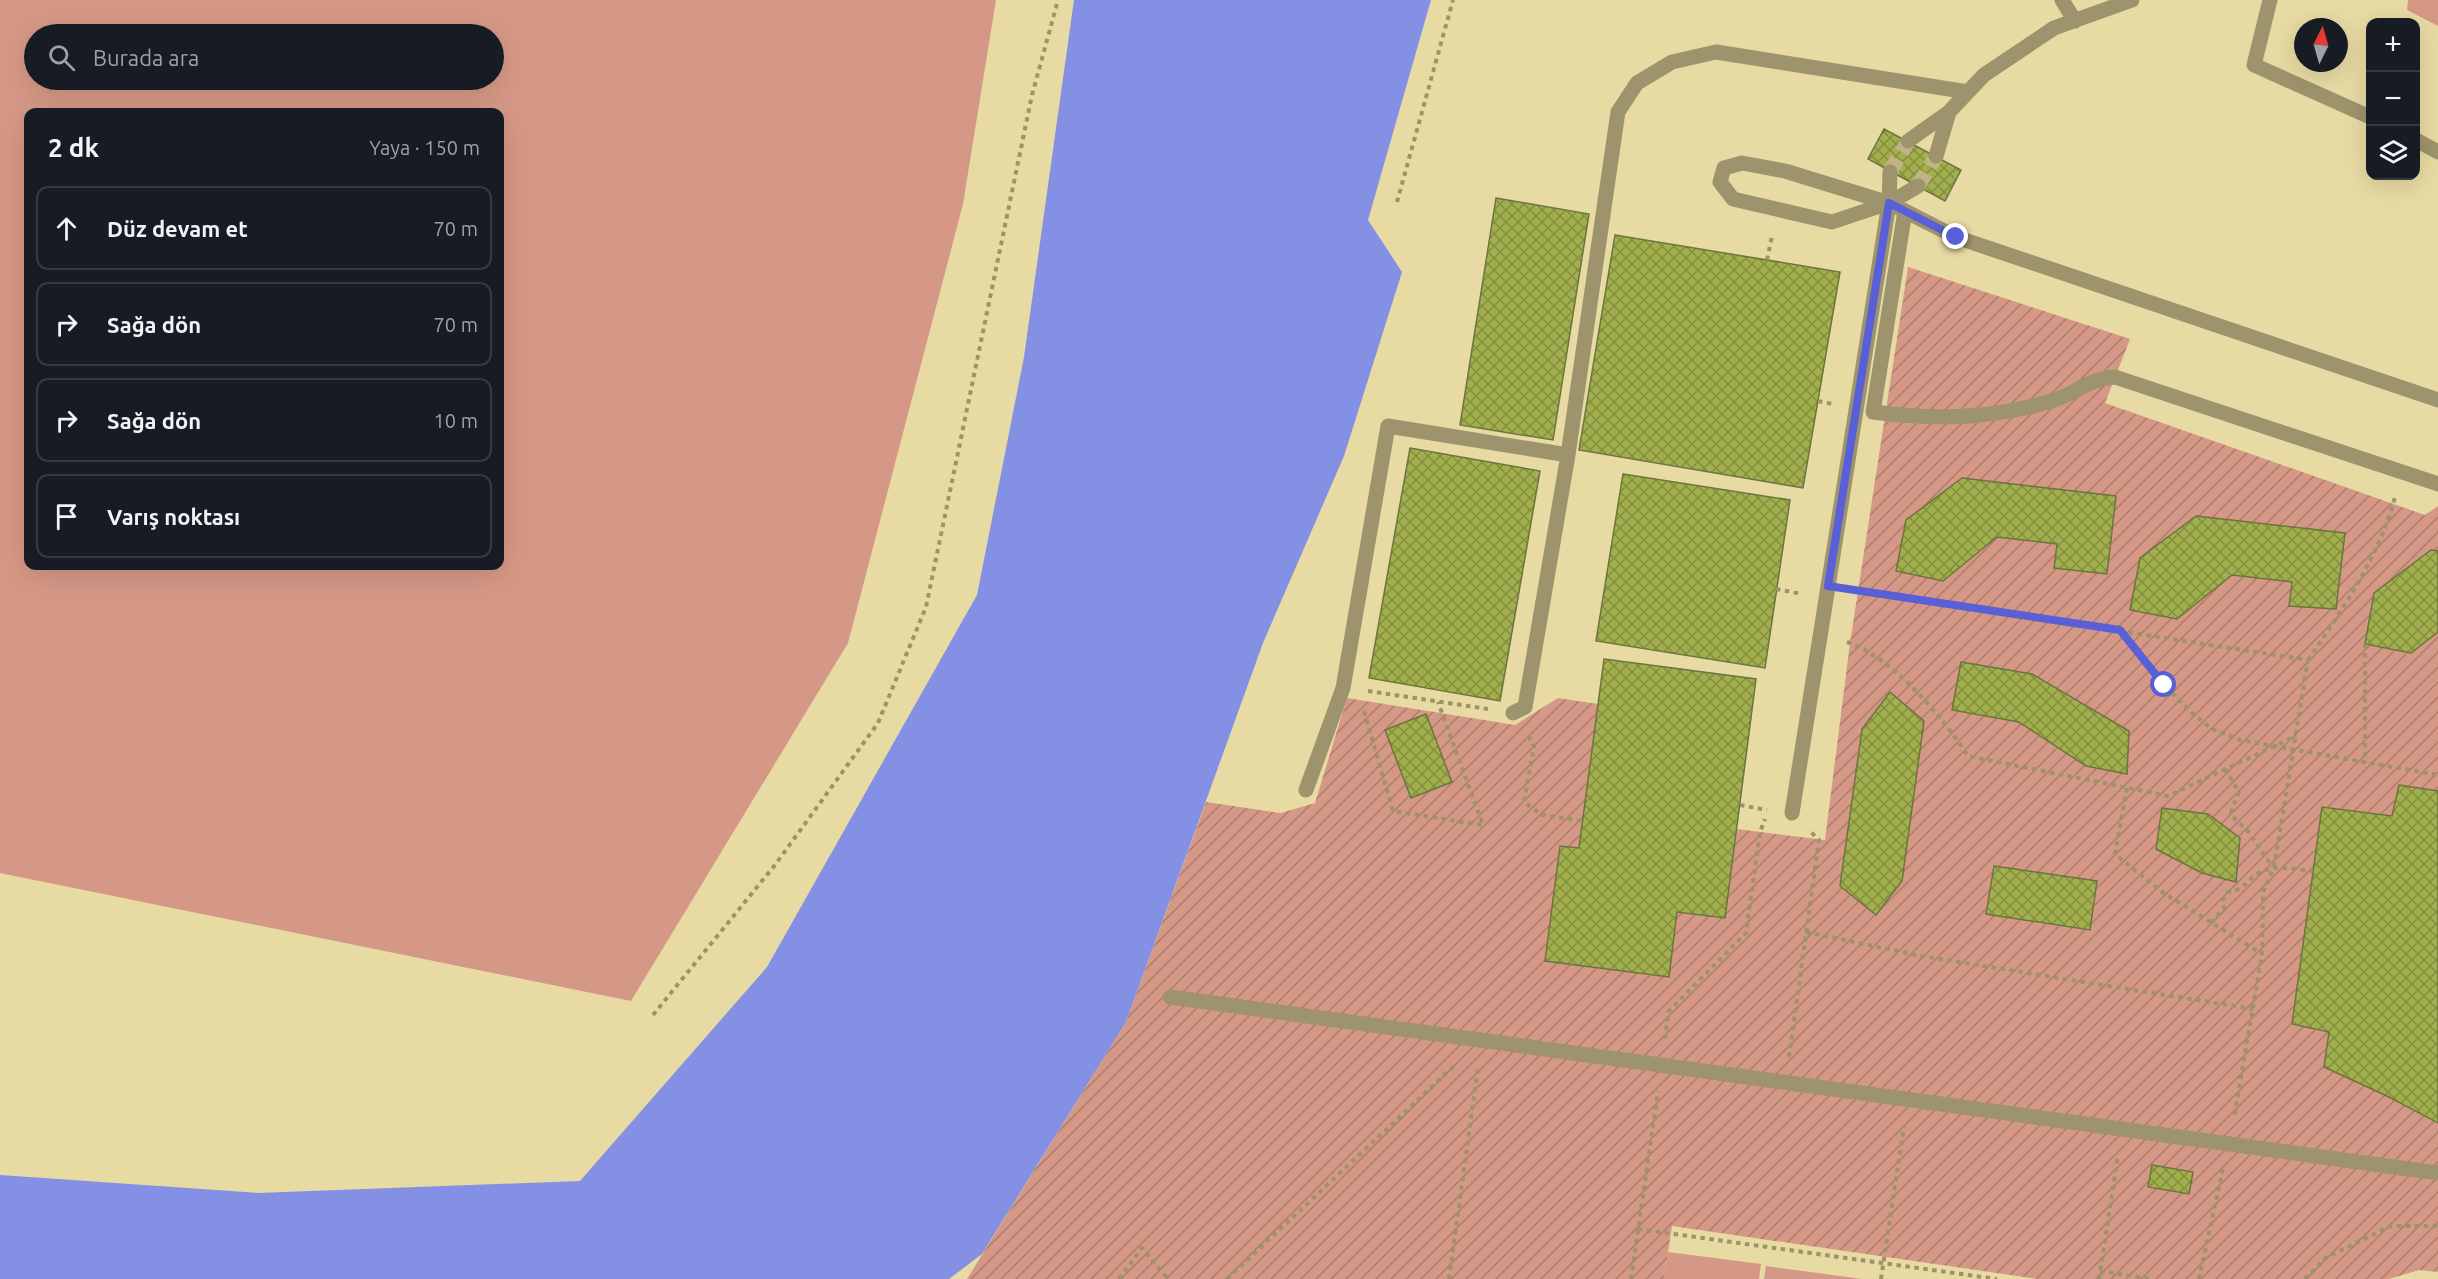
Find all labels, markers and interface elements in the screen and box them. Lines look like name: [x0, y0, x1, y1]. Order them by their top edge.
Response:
north arrow: [2294, 18, 2348, 72]
map controls: [2366, 18, 2420, 180]
button: +: [2366, 18, 2420, 72]
search box: [24, 24, 504, 90]
icon: search: [45, 41, 78, 74]
text: Burada ara: [93, 45, 199, 70]
button: −: [2366, 72, 2420, 126]
button: layers: [2366, 126, 2420, 180]
text: 2 dk: [48, 133, 99, 162]
text: Yaya · 150 m: [369, 136, 480, 159]
icon: ahead: [50, 212, 83, 245]
text: Düz devam et: [107, 216, 248, 241]
text: 70 m: [434, 217, 478, 240]
route end: [1942, 223, 1968, 249]
icon: right: [50, 308, 83, 341]
text: Sağa dön: [107, 312, 201, 337]
text: 70 m: [434, 313, 478, 336]
icon: right: [50, 404, 83, 437]
text: Sağa dön: [107, 408, 201, 433]
text: 10 m: [434, 409, 478, 432]
icon: arrive: [50, 500, 83, 533]
text: Varış noktası: [107, 504, 240, 529]
route start: [2150, 671, 2176, 697]

